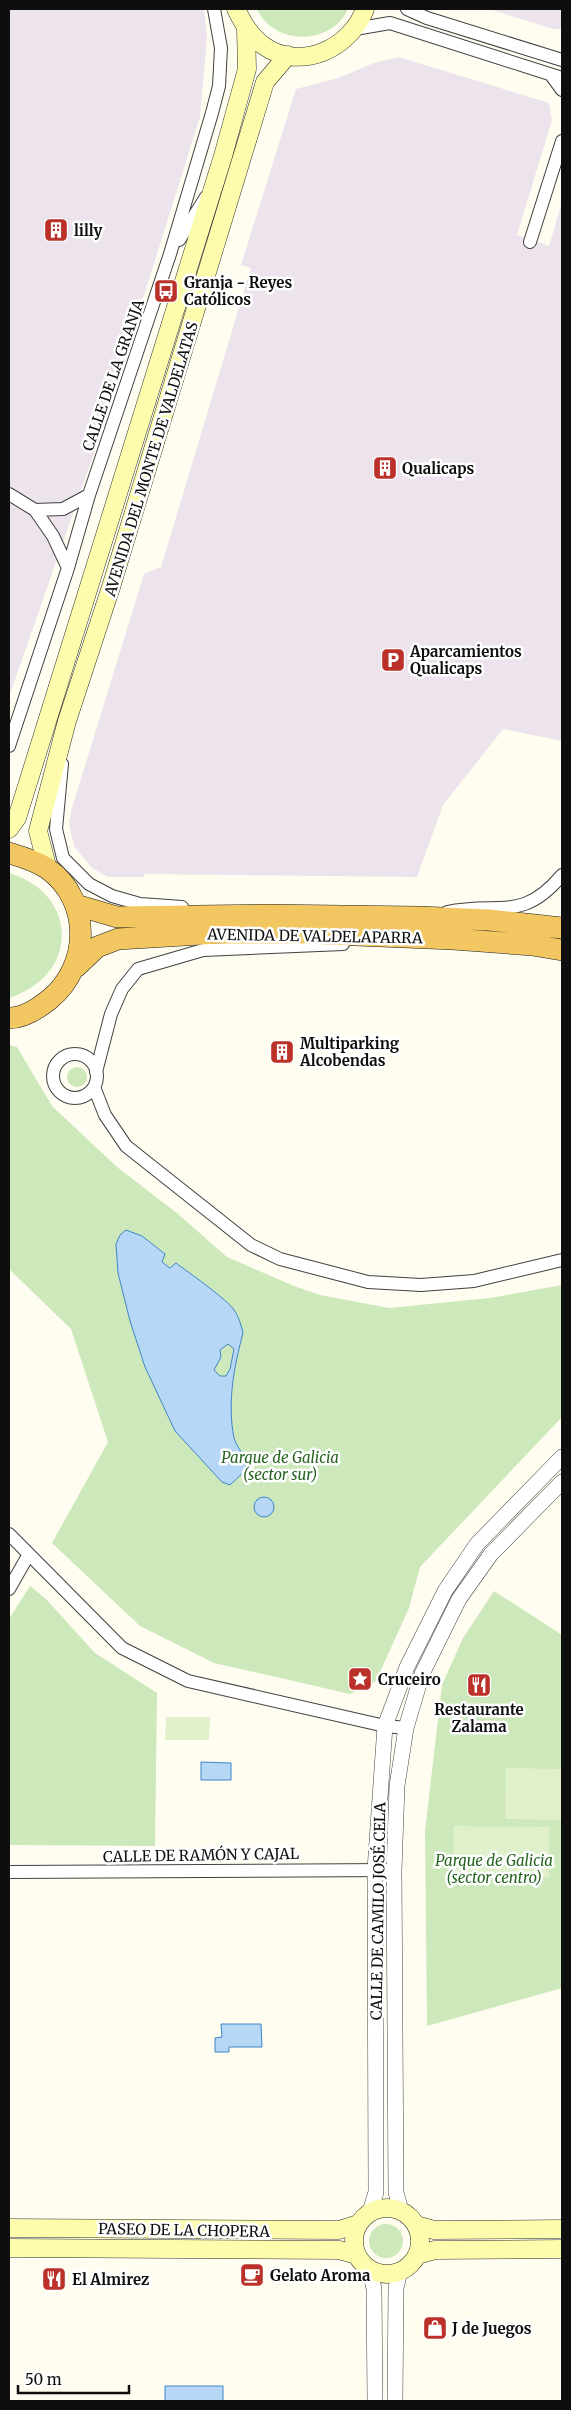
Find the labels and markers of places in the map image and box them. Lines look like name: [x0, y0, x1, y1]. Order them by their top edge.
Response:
building icon: lilly: [43, 217, 69, 243]
place label: lilly: [74, 221, 102, 240]
place label: Granja - Reyes Católicos: [184, 273, 292, 309]
bus stop icon: Granja - Reyes Católicos: [153, 278, 179, 304]
building icon: Qualicaps: [372, 455, 398, 481]
place label: Qualicaps: [402, 459, 474, 478]
place label: Aparcamientos Qualicaps: [409, 642, 522, 678]
parking icon: Aparcamientos Qualicaps: [380, 647, 406, 673]
place label: Multiparking Alcobendas: [299, 1034, 400, 1070]
building icon: Multiparking Alcobendas: [269, 1039, 295, 1065]
place icon: Cruceiro: [347, 1666, 373, 1692]
place label: Cruceiro: [378, 1670, 441, 1689]
restaurant icon: Restaurante Zalama: [466, 1672, 492, 1698]
place label: Restaurante Zalama: [434, 1700, 524, 1736]
cafe icon: Gelato Aroma: [239, 2262, 265, 2288]
restaurant icon: El Almirez: [41, 2266, 67, 2292]
place label: Gelato Aroma: [270, 2266, 371, 2285]
place label: El Almirez: [72, 2270, 149, 2289]
shop icon: J de Juegos: [422, 2315, 448, 2341]
place label: J de Juegos: [451, 2319, 532, 2338]

